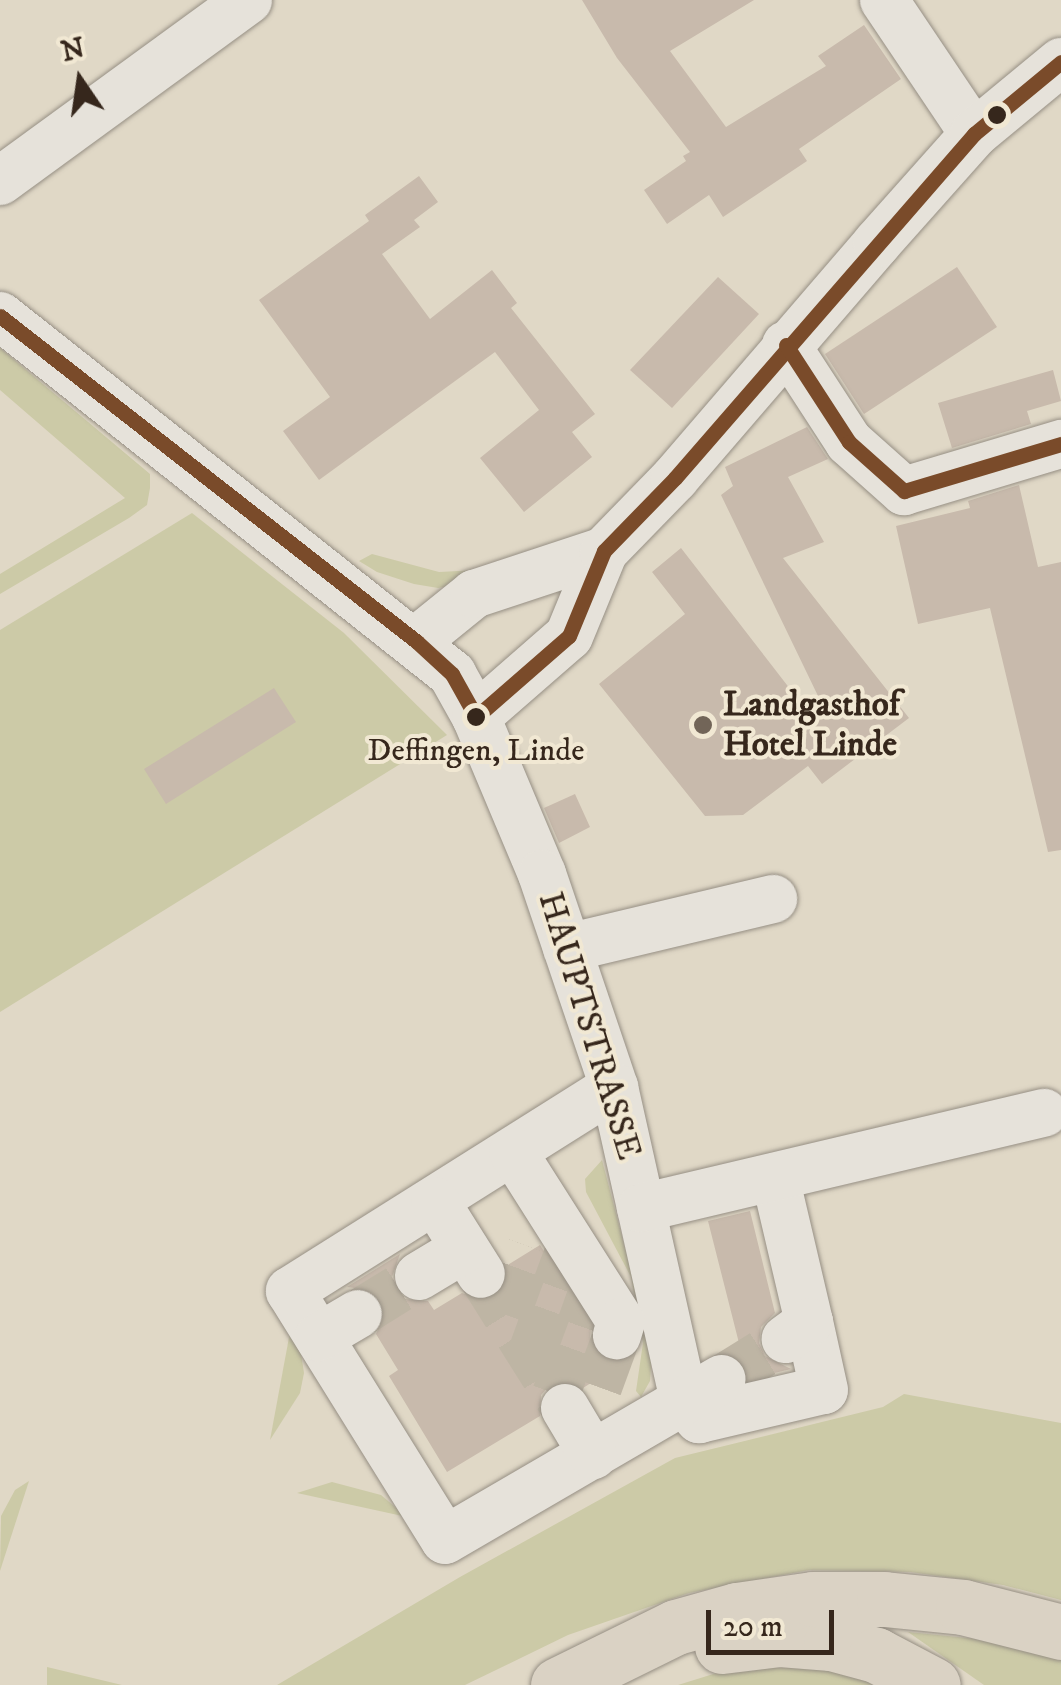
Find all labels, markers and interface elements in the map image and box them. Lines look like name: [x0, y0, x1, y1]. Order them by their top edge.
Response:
north arrow: [30, 30, 130, 130]
text: N: [58, 31, 88, 70]
unlabelled marker: [987, 105, 1007, 125]
place label: Landgasthof Hotel Linde: [723, 684, 900, 766]
marker: Deffingen, Linde: [466, 707, 486, 727]
marker: Landgasthof Hotel Linde: [692, 714, 714, 736]
place label: Deffingen, Linde: [368, 732, 584, 770]
street label: HAUPTSTRASSE: [528, 887, 650, 1165]
scale bar: [711, 1590, 838, 1652]
text: 20 m: [723, 1609, 783, 1646]

